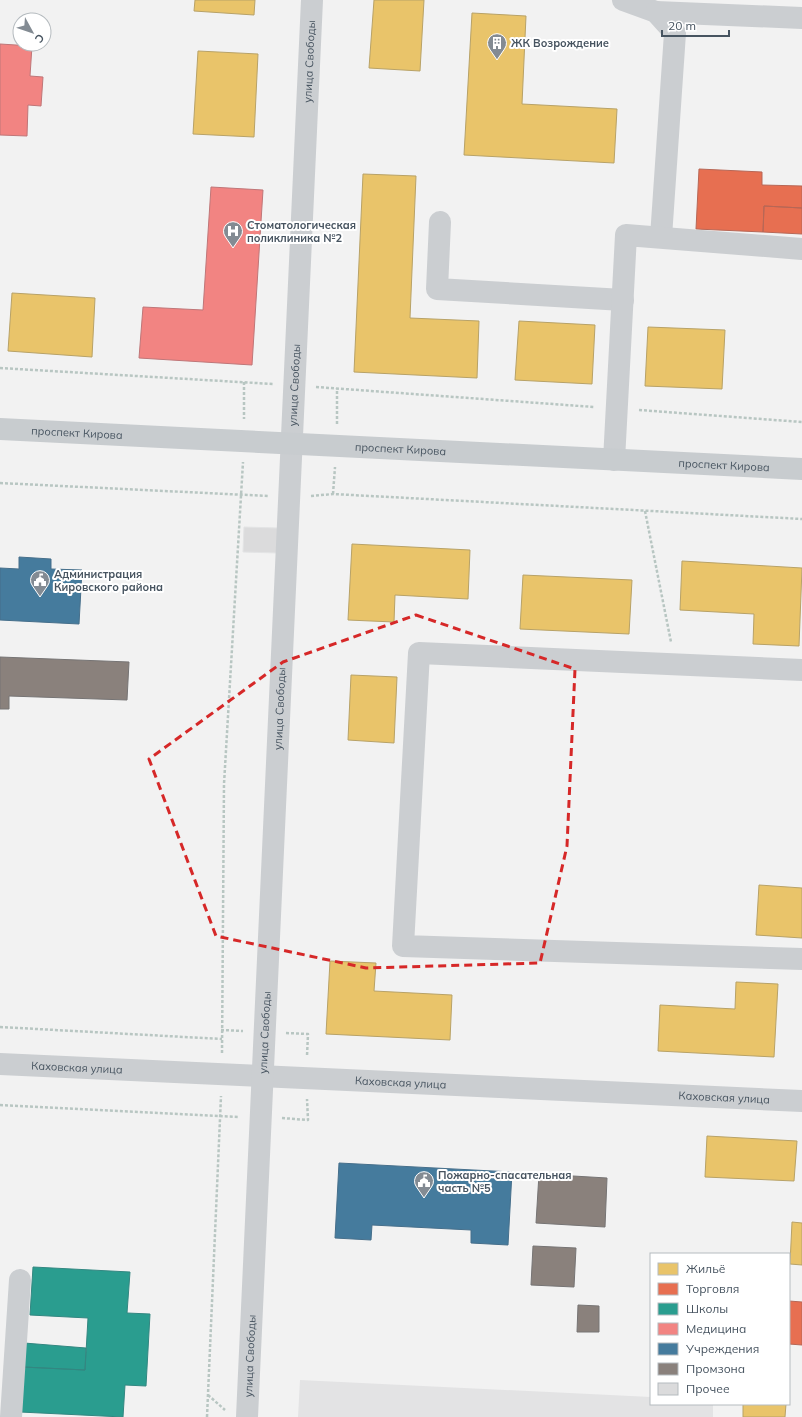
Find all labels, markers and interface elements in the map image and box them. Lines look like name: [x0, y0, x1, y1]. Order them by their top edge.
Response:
north arrow: [12, 12, 52, 52]
scale bar: [662, 12, 729, 38]
text: 20 m: [668, 18, 696, 33]
street label: улица Свободы: [300, 20, 318, 103]
text: С: [32, 31, 47, 46]
building icon: ЖК Возрождение: [486, 32, 508, 60]
place label: ЖК Возрождение: [511, 36, 609, 50]
place label: Стоматологическая поликлиника №2: [247, 218, 356, 245]
hospital icon: Стоматологическая поликлиника №2: [222, 220, 244, 248]
street label: улица Свободы: [285, 343, 303, 427]
street label: проспект Кирова: [31, 424, 123, 442]
street label: проспект Кирова: [354, 440, 447, 458]
street label: проспект Кирова: [678, 456, 770, 474]
place label: Администрация Кировского района: [54, 567, 163, 594]
public building icon: Администрация Кировского района: [29, 569, 51, 597]
street label: улица Свободы: [271, 667, 288, 750]
street label: улица Свободы: [256, 991, 274, 1074]
street label: Каховская улица: [31, 1058, 123, 1077]
street label: Каховская улица: [355, 1073, 447, 1092]
street label: Каховская улица: [678, 1088, 770, 1107]
place label: Пожарно-спасательная часть №5: [438, 1168, 572, 1195]
public building icon: Пожарно-спасательная часть №5: [413, 1170, 435, 1198]
legend: [650, 1253, 790, 1405]
text: Жильё: [686, 1261, 726, 1276]
text: Торговля: [686, 1281, 739, 1296]
text: Школы: [686, 1301, 728, 1316]
street label: улица Свободы: [241, 1314, 259, 1398]
text: Медицина: [686, 1321, 746, 1336]
text: Учреждения: [685, 1341, 759, 1356]
text: Промзона: [686, 1361, 745, 1376]
text: Прочее: [686, 1381, 730, 1396]

